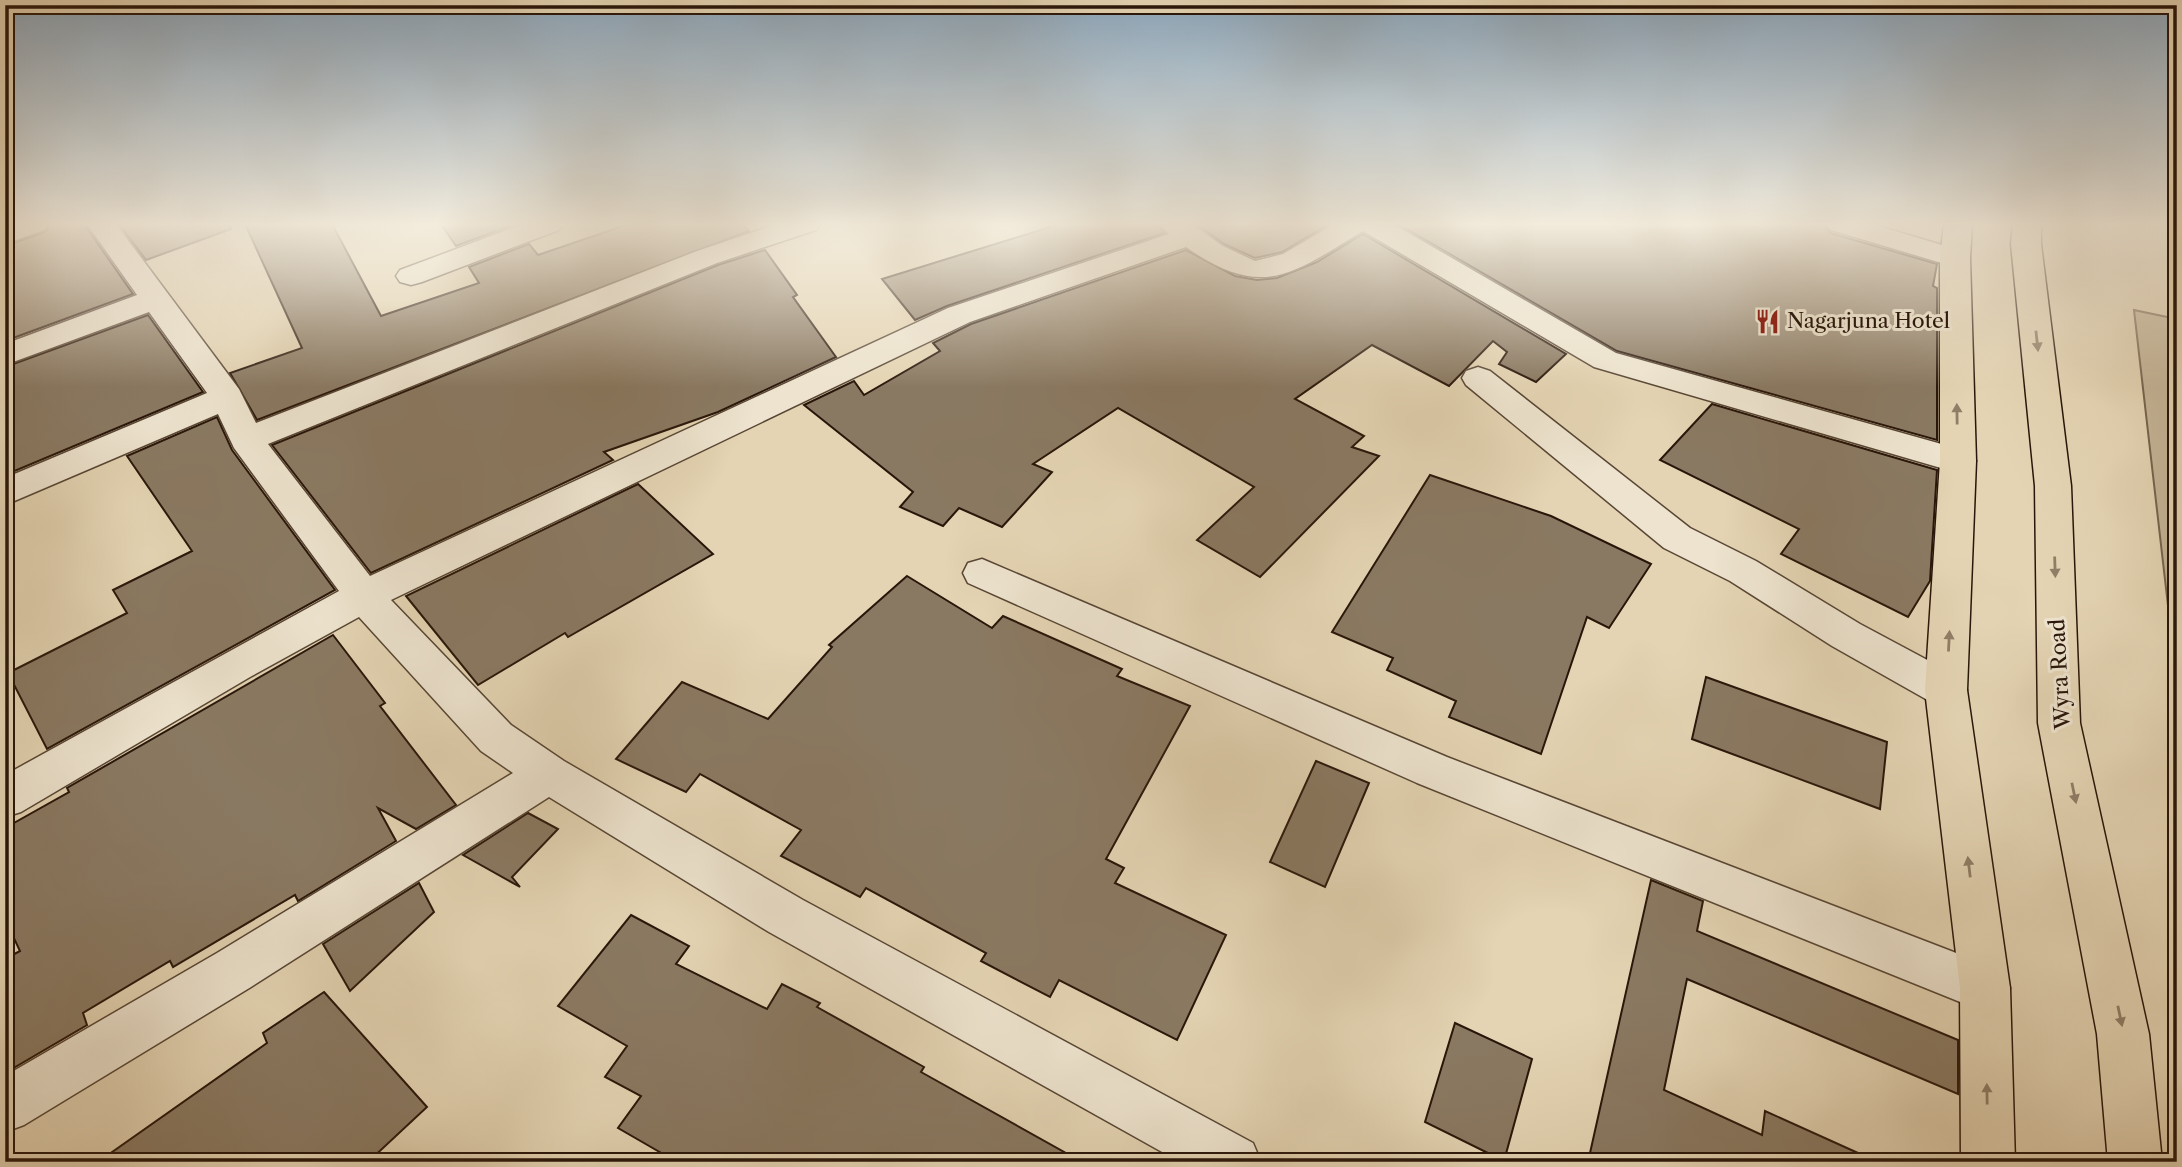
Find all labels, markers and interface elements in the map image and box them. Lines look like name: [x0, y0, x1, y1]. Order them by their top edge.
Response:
restaurant icon: Nagarjuna Hotel: [1753, 307, 1781, 335]
place label: Nagarjuna Hotel: [1787, 308, 1950, 333]
one-way arrow: [2031, 330, 2042, 352]
one-way arrow: [1951, 403, 1963, 425]
one-way arrow: [2050, 556, 2061, 578]
street label: Wyra Road: [2044, 618, 2075, 731]
one-way arrow: [1943, 630, 1954, 652]
one-way arrow: [2068, 782, 2079, 804]
one-way arrow: [1964, 856, 1975, 878]
one-way arrow: [2114, 1005, 2125, 1027]
one-way arrow: [1981, 1082, 1993, 1104]

